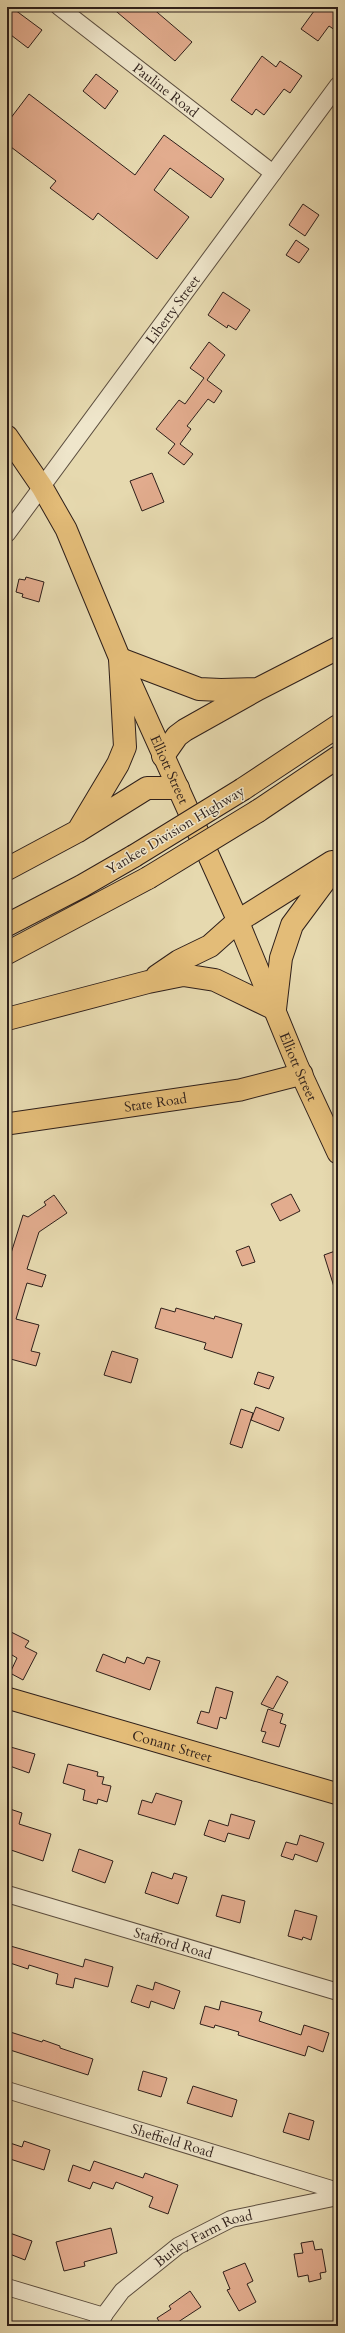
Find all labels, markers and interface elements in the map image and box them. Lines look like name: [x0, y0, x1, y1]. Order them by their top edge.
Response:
street label: Pauline Road: [129, 59, 203, 122]
street label: Liberty Street: [141, 271, 205, 348]
street label: Elliott Street: [145, 732, 193, 808]
street label: Yankee Division Highway: [102, 781, 249, 879]
street label: Elliott Street: [275, 1029, 322, 1105]
street label: State Road: [123, 1089, 189, 1117]
street label: Conant Street: [130, 1726, 215, 1767]
street label: Stafford Road: [131, 1923, 215, 1964]
street label: Sheffield Road: [129, 2119, 216, 2163]
street label: Burley Farm Road: [151, 2206, 255, 2271]

